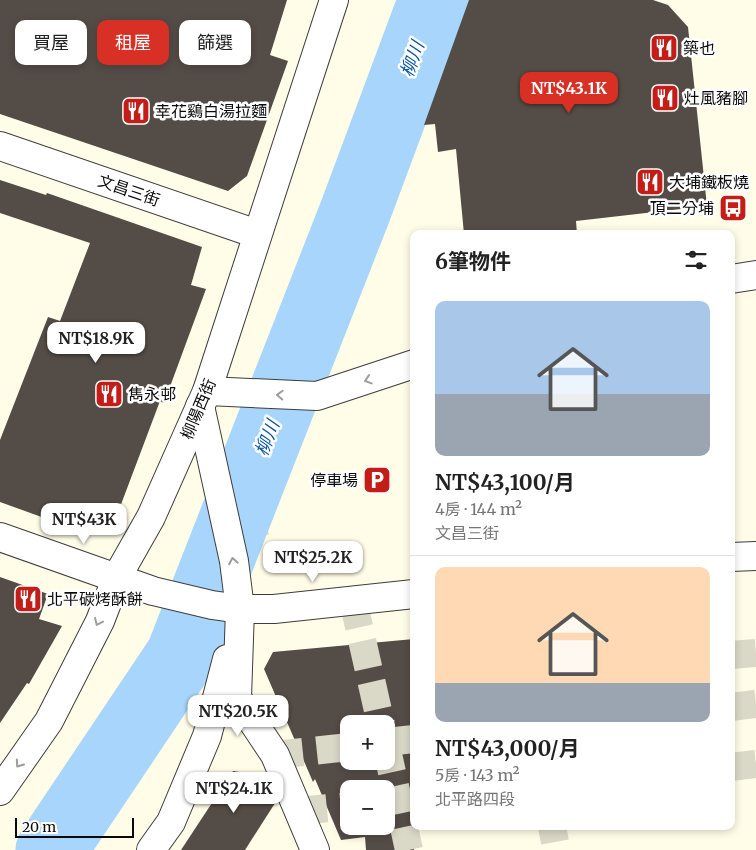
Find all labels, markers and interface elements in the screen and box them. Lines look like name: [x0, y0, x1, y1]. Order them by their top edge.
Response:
chip: 買屋: [15, 20, 87, 65]
chip: 租屋: [97, 20, 169, 65]
chip: 篩選: [179, 20, 251, 65]
restaurant icon: 築也: [649, 33, 679, 63]
water label: 柳川: [395, 36, 430, 80]
place label: 築也: [683, 38, 715, 58]
pin: NT$43.1K: [517, 72, 621, 114]
text: NT$43.1K: [531, 78, 607, 98]
restaurant icon: 灶風豬腳: [650, 83, 680, 113]
place label: 灶風豬腳: [684, 88, 748, 108]
restaurant icon: 幸花鷄白湯拉麵: [121, 96, 151, 126]
place label: 幸花鷄白湯拉麵: [155, 101, 267, 121]
restaurant icon: 大埔鐵板燒: [635, 167, 665, 197]
street label: 文昌三街: [95, 170, 163, 210]
place label: 大埔鐵板燒: [669, 172, 749, 192]
bus stop icon: 頂二分埔: [718, 193, 748, 223]
place label: 頂二分埔: [650, 198, 714, 218]
icon: filters: [682, 246, 710, 274]
text: 6筆物件: [435, 248, 511, 275]
pin: NT$18.9K: [44, 322, 148, 364]
text: NT$18.9K: [58, 328, 134, 348]
icon: home: [528, 334, 618, 424]
one-way arrow: [364, 374, 372, 384]
street label: 柳陽西街: [176, 376, 220, 442]
restaurant icon: 雋永邨: [94, 379, 124, 409]
place label: 雋永邨: [128, 384, 176, 404]
one-way arrow: [276, 389, 284, 400]
water label: 柳川: [250, 415, 285, 459]
parking icon: 停車場: [362, 465, 392, 495]
text: NT$43,100/月: [435, 469, 575, 496]
place label: 停車場: [310, 470, 358, 490]
text: 4房 · 144 m²: [435, 499, 522, 519]
pin: NT$43K: [43, 502, 125, 545]
text: NT$43K: [52, 509, 116, 529]
text: 文昌三街: [435, 523, 499, 543]
pin: NT$25.2K: [261, 540, 365, 583]
text: NT$25.2K: [274, 547, 352, 567]
one-way arrow: [229, 556, 239, 565]
restaurant icon: 北平碳烤酥餅: [13, 584, 43, 614]
place label: 北平碳烤酥餅: [47, 589, 143, 609]
icon: home: [528, 599, 618, 689]
one-way arrow: [95, 617, 105, 626]
pin: NT$20.5K: [186, 694, 290, 737]
text: NT$20.5K: [199, 701, 277, 721]
map controls: [340, 715, 395, 835]
button: +: [340, 715, 395, 770]
text: NT$43,000/月: [435, 735, 580, 762]
one-way arrow: [16, 758, 25, 768]
text: 5房 · 143 m²: [435, 765, 519, 785]
pin: NT$24.1K: [182, 772, 286, 814]
text: NT$24.1K: [195, 778, 273, 798]
button: −: [340, 780, 395, 835]
text: 北平路四段: [435, 789, 515, 809]
scale bar: [15, 815, 134, 838]
text: 20 m: [22, 818, 56, 836]

